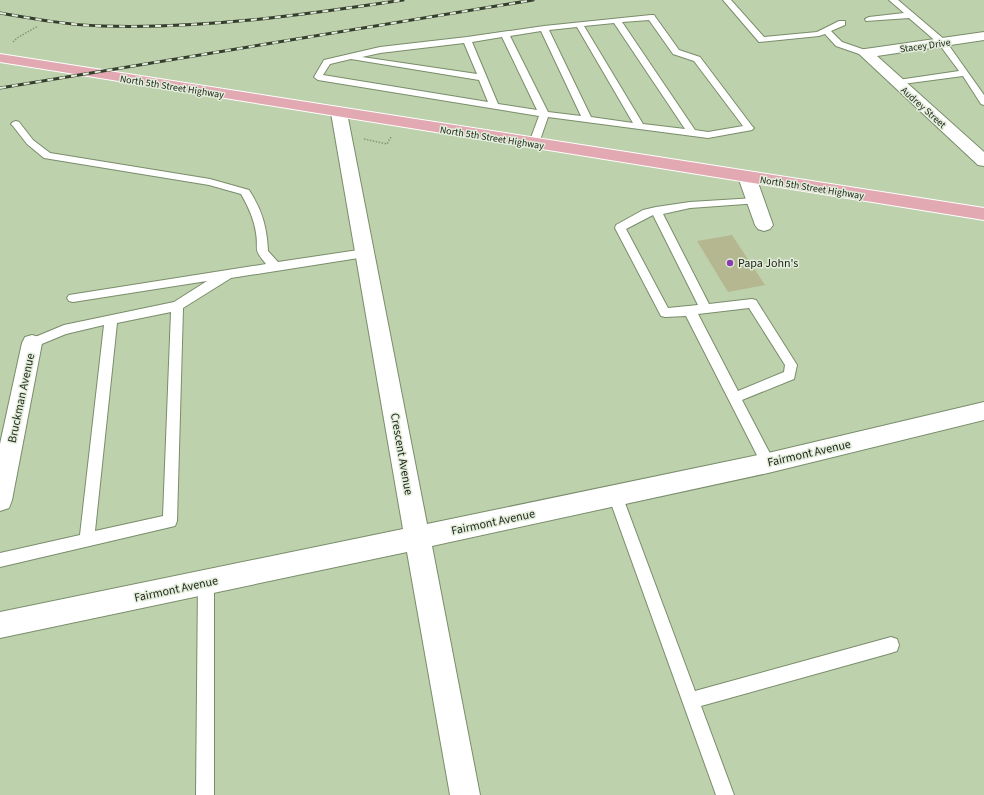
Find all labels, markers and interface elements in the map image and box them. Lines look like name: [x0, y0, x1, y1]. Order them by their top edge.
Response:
street label: Stacey Drive: [899, 36, 951, 56]
street label: North 5th Street Highway: [119, 72, 225, 102]
street label: Audrey Street: [898, 84, 949, 132]
street label: North 5th Street Highway: [439, 123, 545, 153]
street label: North 5th Street Highway: [759, 173, 865, 203]
place label: Papa John's: [738, 255, 798, 272]
marker: Papa John's: [725, 258, 735, 268]
street label: Bruckman Avenue: [4, 352, 39, 444]
street label: Crescent Avenue: [386, 412, 417, 496]
street label: Fairmont Avenue: [766, 436, 853, 471]
street label: Fairmont Avenue: [450, 505, 537, 540]
street label: Fairmont Avenue: [133, 572, 220, 607]

